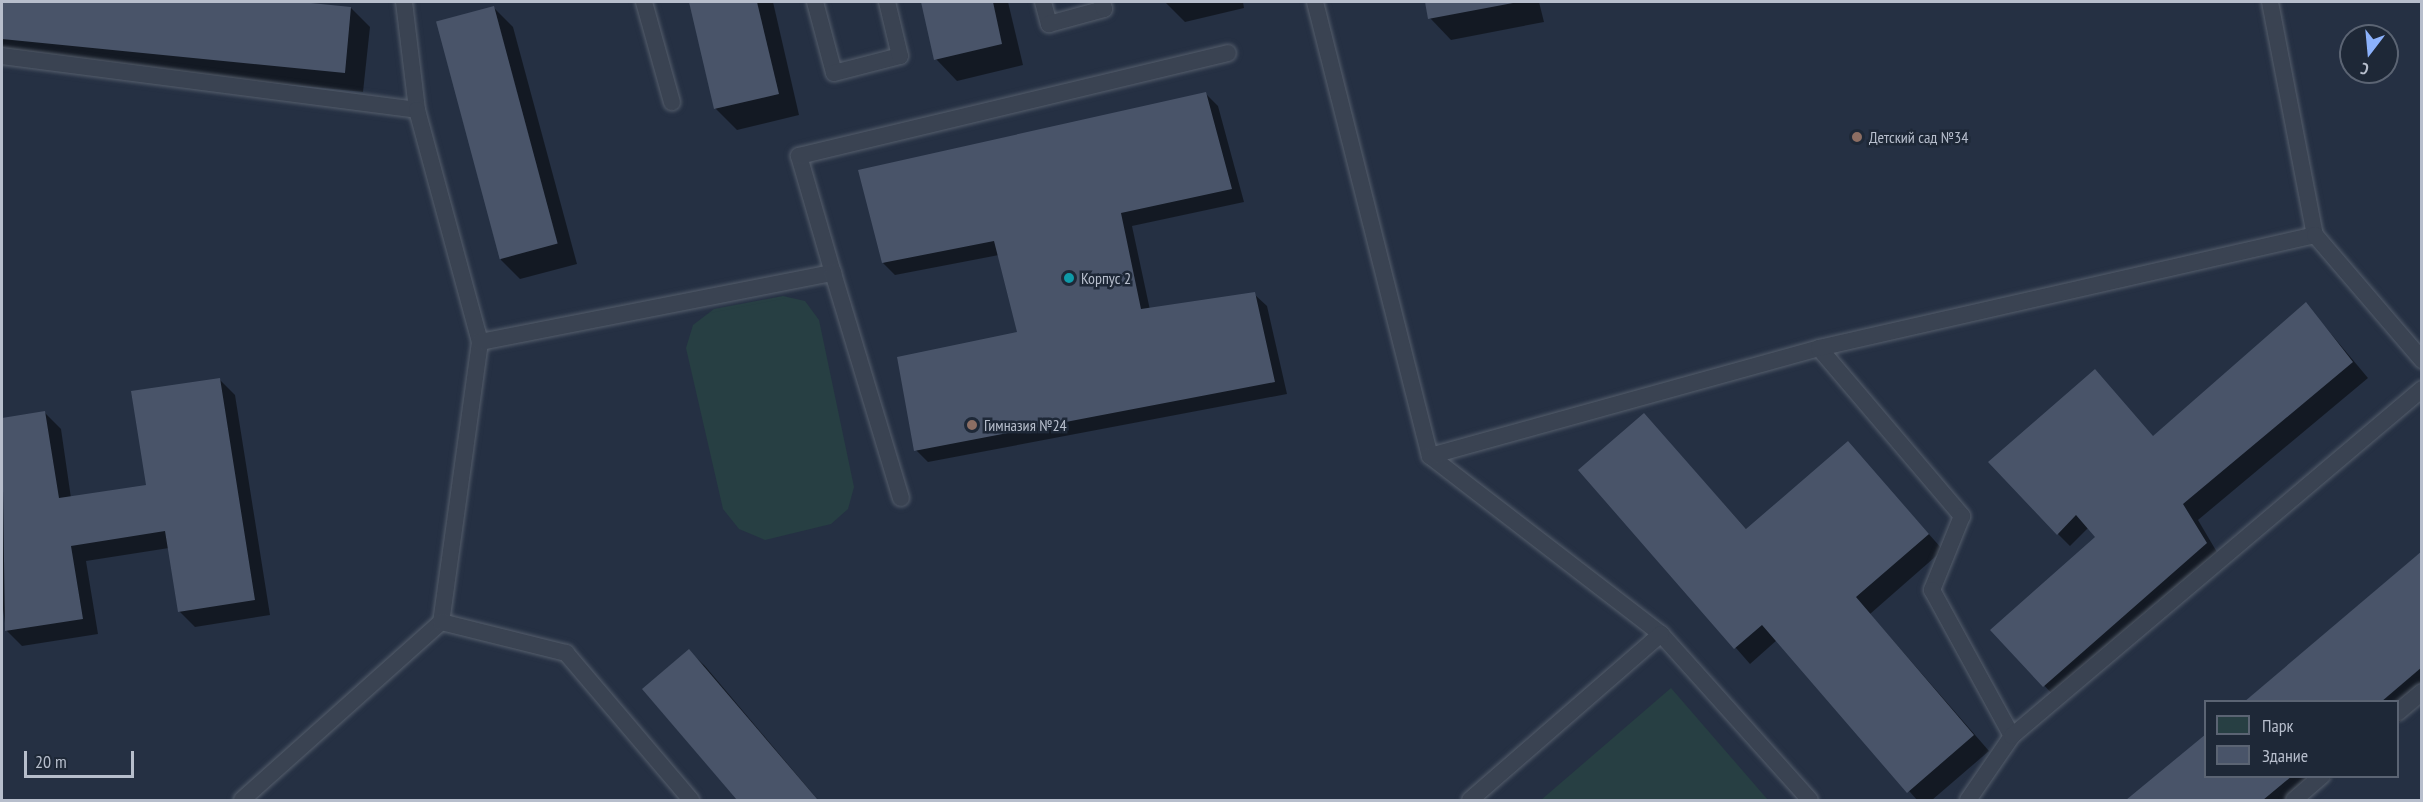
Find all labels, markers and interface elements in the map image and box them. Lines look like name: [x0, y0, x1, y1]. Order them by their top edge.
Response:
north arrow: [2339, 24, 2399, 84]
text: С: [2358, 59, 2371, 80]
place label: Детский сад №34: [1869, 127, 1968, 147]
marker: Детский сад №34: [1850, 130, 1864, 144]
place label: Корпус 2: [1081, 268, 1131, 288]
marker: Корпус 2: [1062, 271, 1076, 285]
place label: Гимназия №24: [984, 415, 1067, 435]
marker: Гимназия №24: [965, 418, 979, 432]
legend: [2204, 700, 2399, 778]
text: Парк: [2262, 714, 2293, 737]
scale bar: [27, 739, 136, 777]
text: Здание: [2262, 744, 2308, 767]
text: 20 m: [35, 750, 67, 773]

